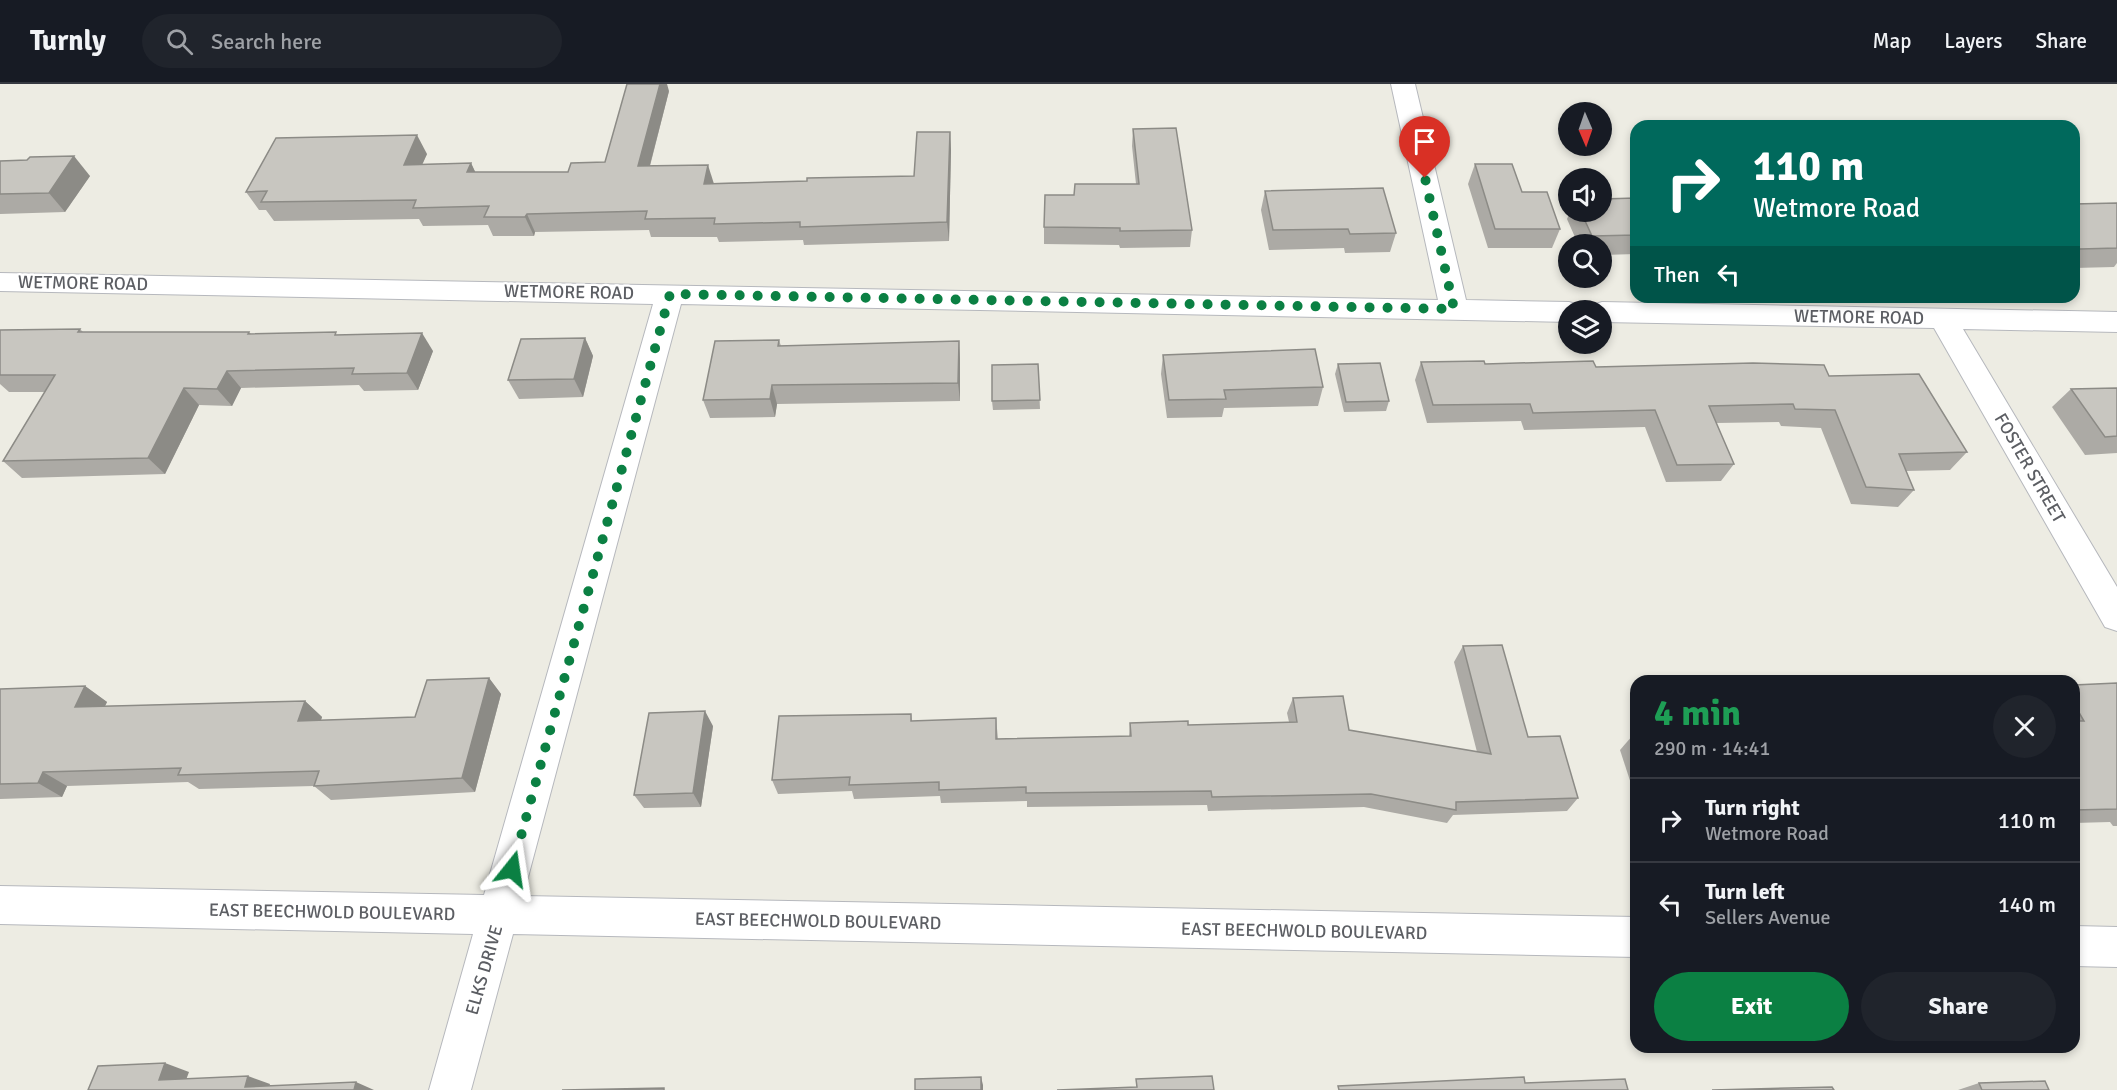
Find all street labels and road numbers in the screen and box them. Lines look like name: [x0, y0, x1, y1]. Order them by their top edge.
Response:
street label: WETMORE ROAD: [18, 271, 148, 295]
street label: WETMORE ROAD: [504, 280, 634, 304]
street label: WETMORE ROAD: [1794, 305, 1924, 329]
street label: FOSTER STREET: [1990, 409, 2070, 527]
street label: EAST BEECHWOLD BOULEVARD: [209, 899, 455, 925]
street label: EAST BEECHWOLD BOULEVARD: [695, 908, 941, 934]
street label: EAST BEECHWOLD BOULEVARD: [1181, 918, 1427, 944]
street label: ELKS DRIVE: [461, 923, 507, 1017]

